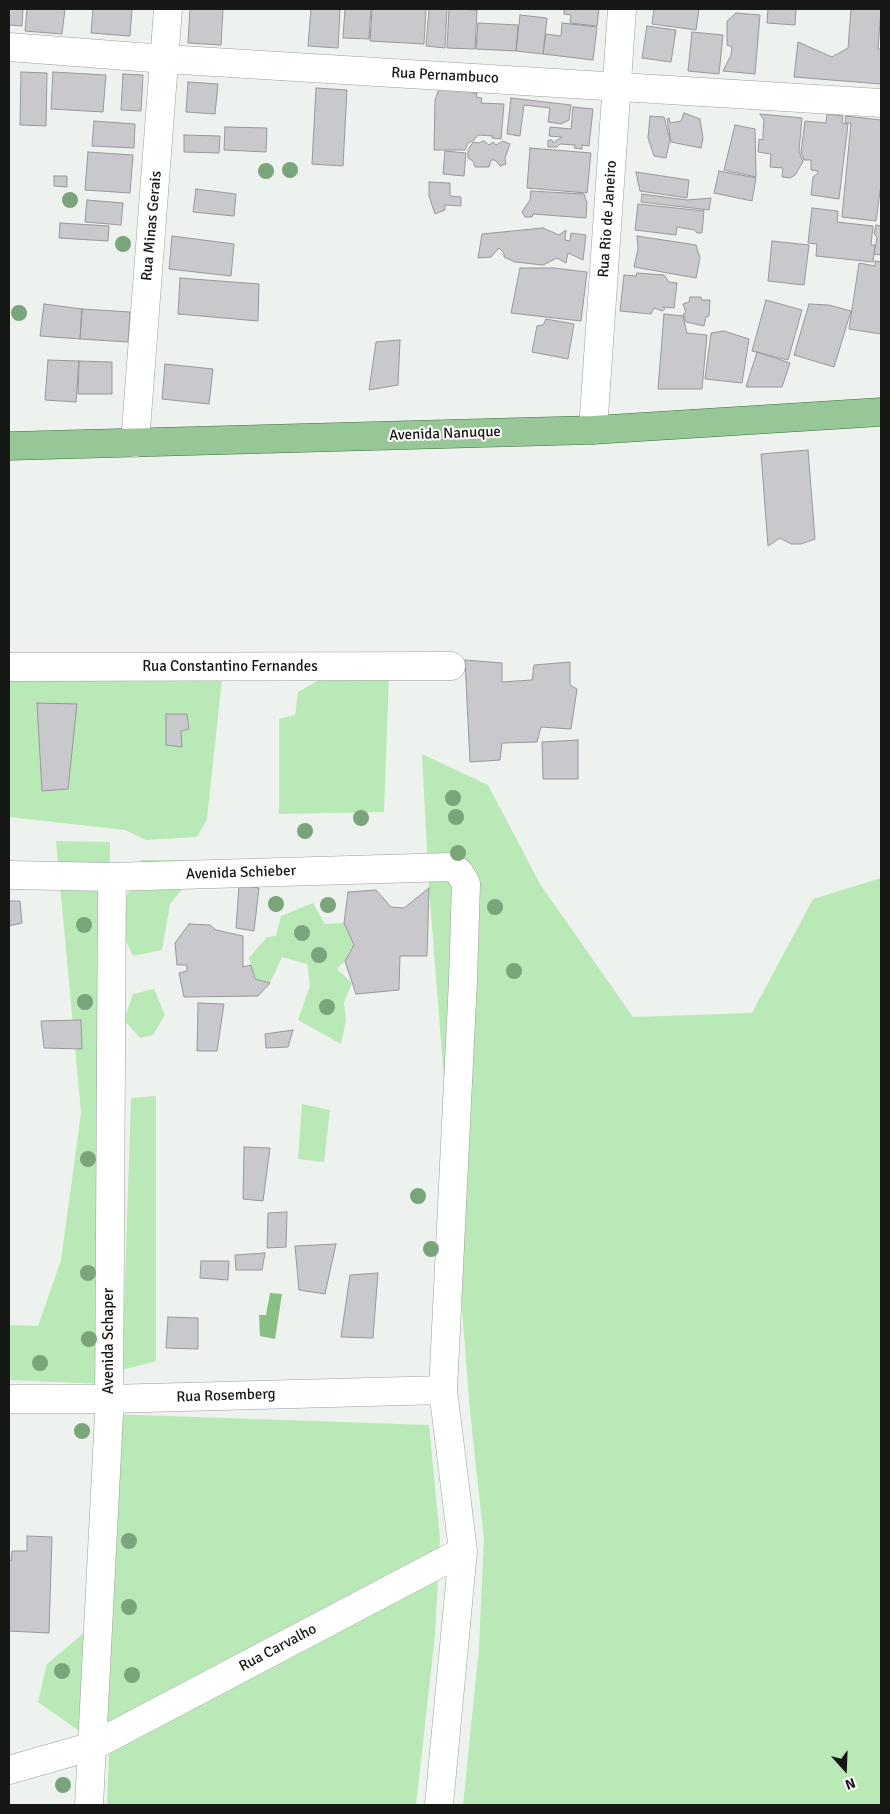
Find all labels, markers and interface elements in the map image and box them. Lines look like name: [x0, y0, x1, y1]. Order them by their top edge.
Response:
street label: Rua Pernambuco: [391, 64, 499, 88]
street label: Rua Rio de Janeiro: [595, 160, 621, 278]
street label: Rua Minas Gerais: [138, 170, 166, 282]
street label: Avenida Nanuque: [389, 423, 501, 445]
street label: Rua Constantino Fernandes: [142, 658, 318, 676]
street label: Avenida Schieber: [186, 862, 296, 884]
street label: Avenida Schaper: [100, 1288, 118, 1394]
street label: Rua Rosemberg: [176, 1385, 276, 1407]
street label: Rua Carvalho: [236, 1620, 320, 1676]
north arrow: [820, 1744, 870, 1794]
text: N: [843, 1774, 858, 1793]

